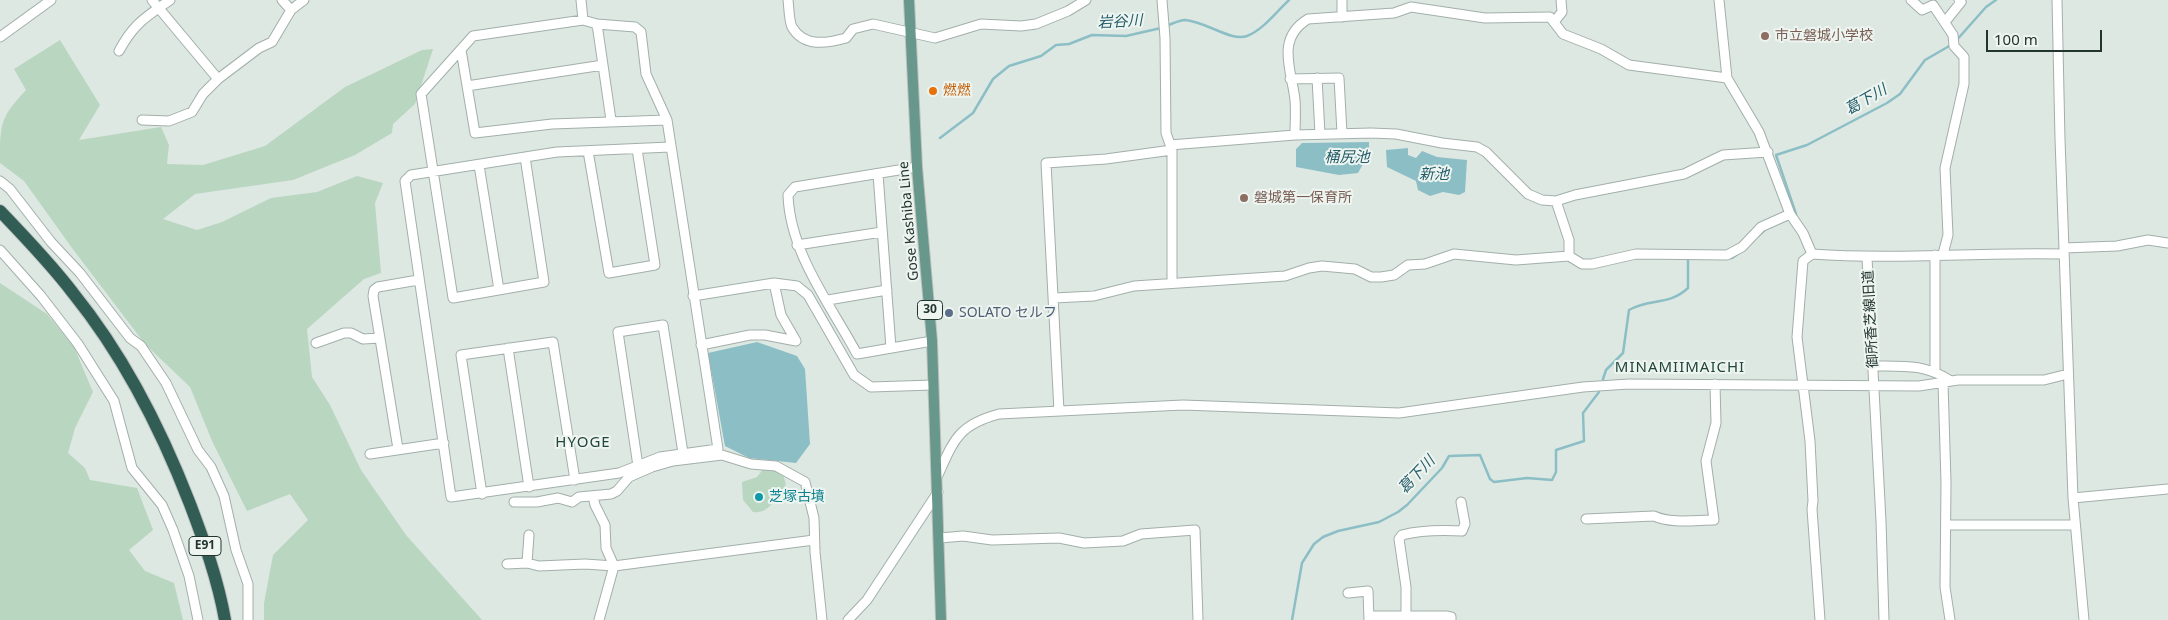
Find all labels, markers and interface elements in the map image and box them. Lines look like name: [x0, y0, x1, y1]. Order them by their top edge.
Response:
water label: 岩谷川: [1097, 12, 1143, 32]
scale bar: [1988, 20, 2104, 52]
place label: 市立磐城小学校: [1775, 28, 1873, 44]
text: 100 m: [1994, 29, 2038, 49]
marker: 市立磐城小学校: [1759, 30, 1771, 42]
water label: 葛下川: [1842, 81, 1890, 119]
place label: 燃燃: [943, 83, 971, 99]
marker: 燃燃: [927, 85, 939, 97]
water label: 桶尻池: [1325, 149, 1369, 167]
street label: Gose Kashiba Line: [895, 160, 923, 282]
water label: 新池: [1419, 166, 1449, 184]
place label: 磐城第一保育所: [1254, 190, 1352, 206]
marker: 磐城第一保育所: [1238, 192, 1250, 204]
street label: 御所香芝線旧道: [1860, 270, 1882, 368]
road number: 30: [918, 300, 942, 320]
place label: SOLATO セルフ: [959, 305, 1057, 321]
marker: SOLATO セルフ: [943, 307, 955, 319]
district label: MINAMIIMAICHI: [1613, 359, 1747, 377]
district label: HYOGE: [555, 434, 611, 452]
water label: 葛下川: [1395, 452, 1439, 498]
place label: 芝塚古墳: [769, 489, 825, 505]
marker: 芝塚古墳: [753, 491, 765, 503]
road number: E91: [189, 536, 221, 556]

